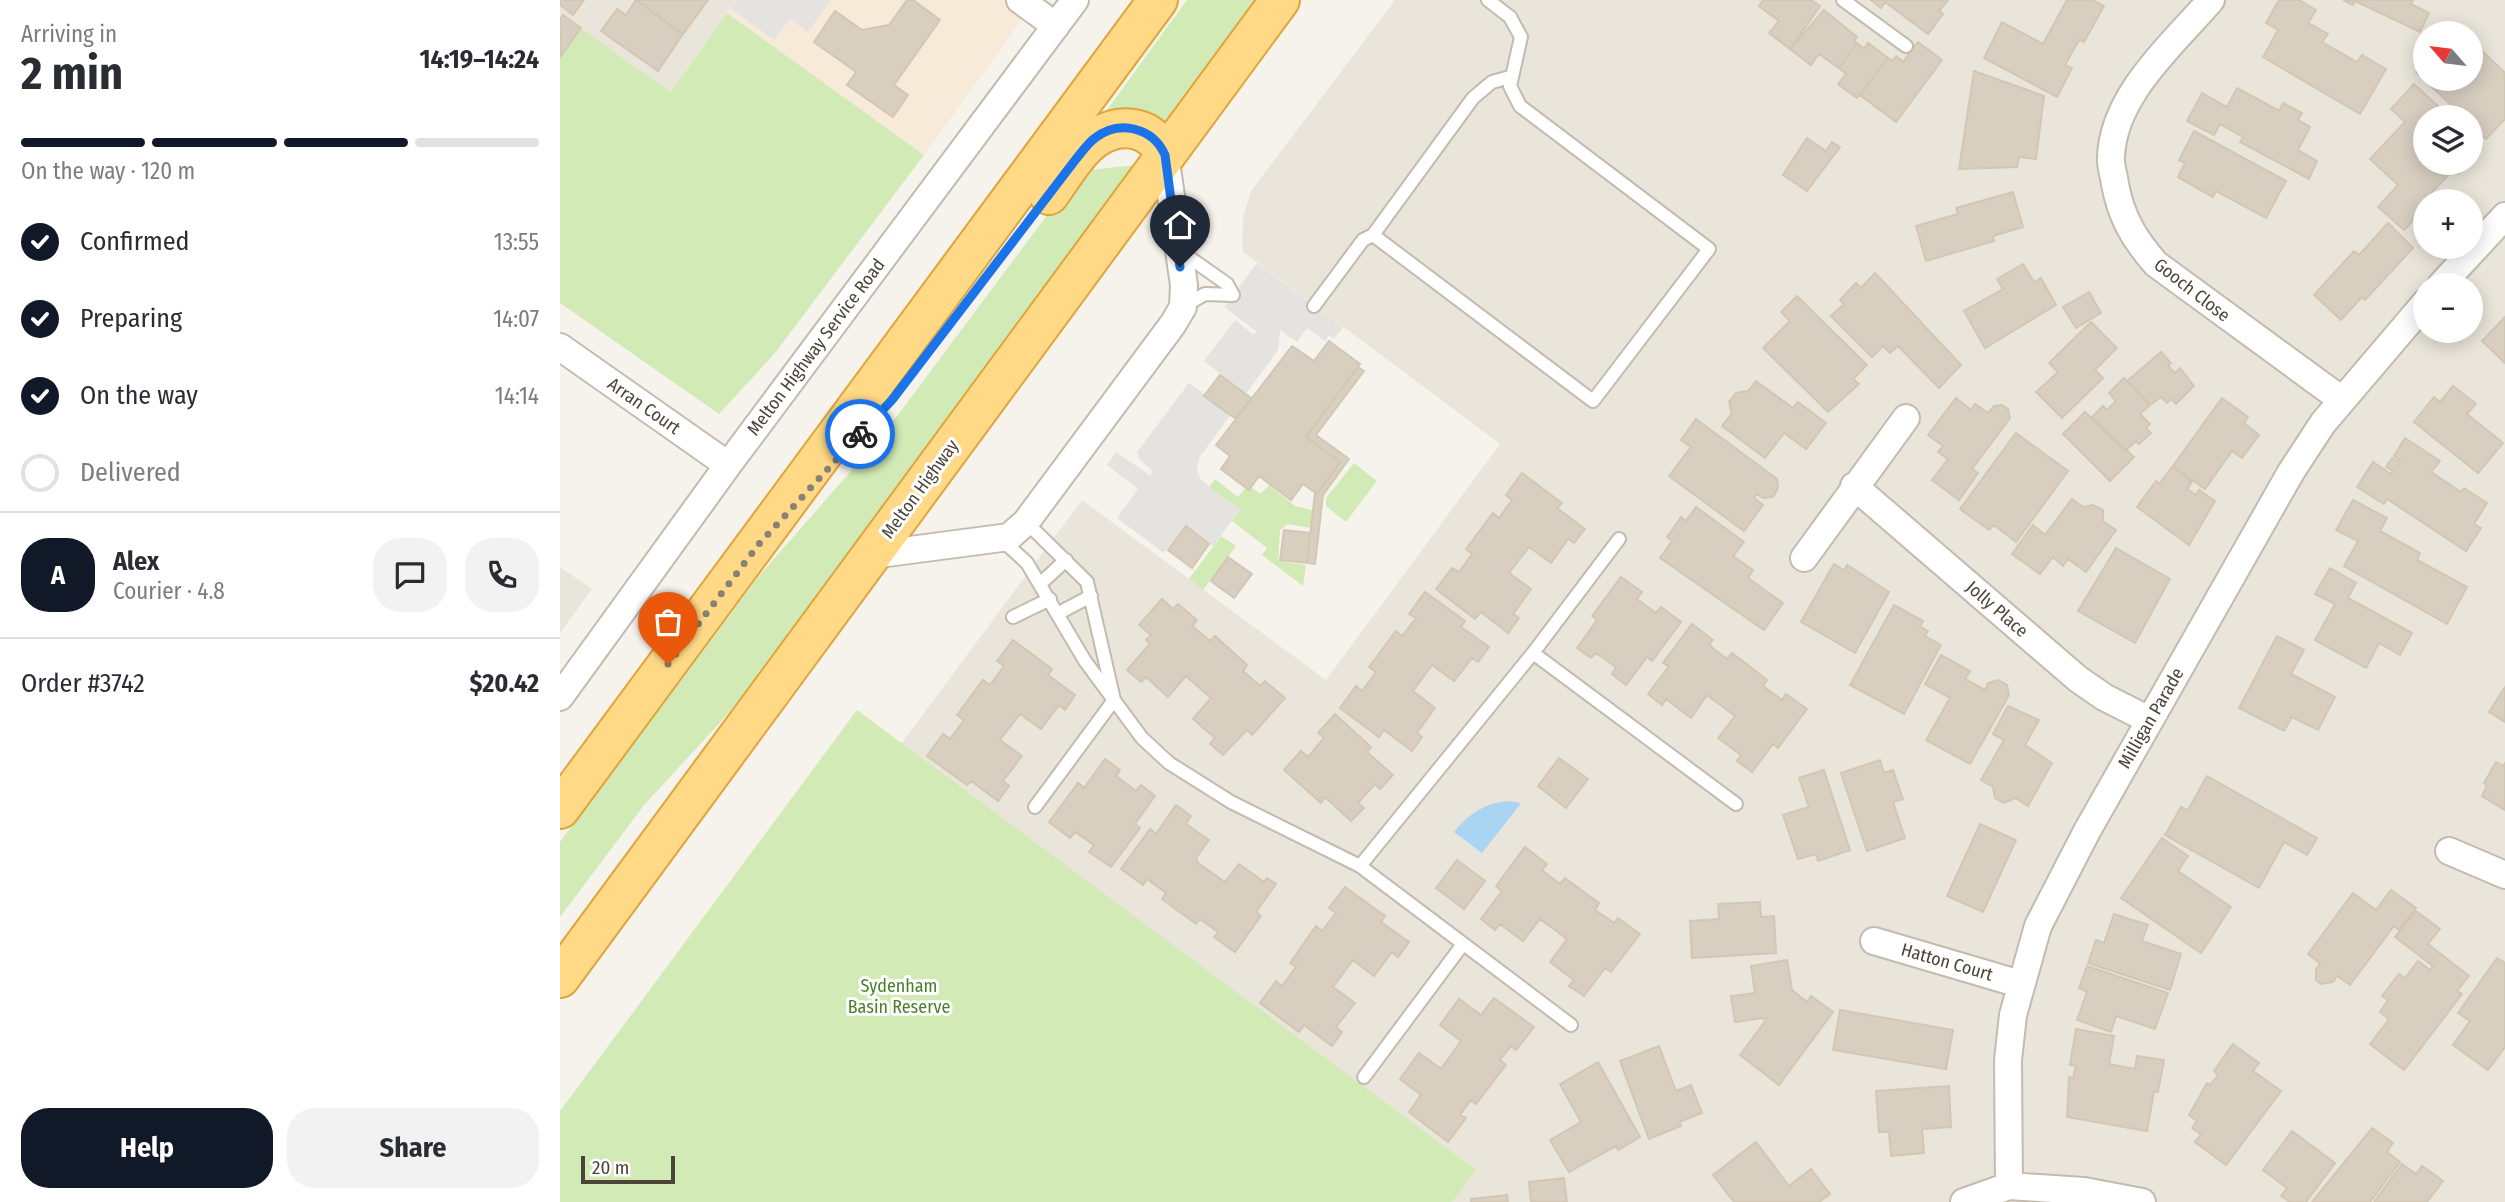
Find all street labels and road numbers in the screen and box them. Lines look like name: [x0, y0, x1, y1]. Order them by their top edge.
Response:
street label: Melton Highway Service Road: [742, 254, 890, 440]
street label: Gooch Close: [2150, 254, 2234, 327]
street label: Arran Court: [603, 373, 685, 439]
street label: Melton Highway: [877, 435, 963, 543]
street label: Jolly Place: [1962, 576, 2033, 642]
street label: Milligan Parade: [2113, 664, 2189, 772]
street label: Hatton Court: [1899, 938, 1995, 986]

